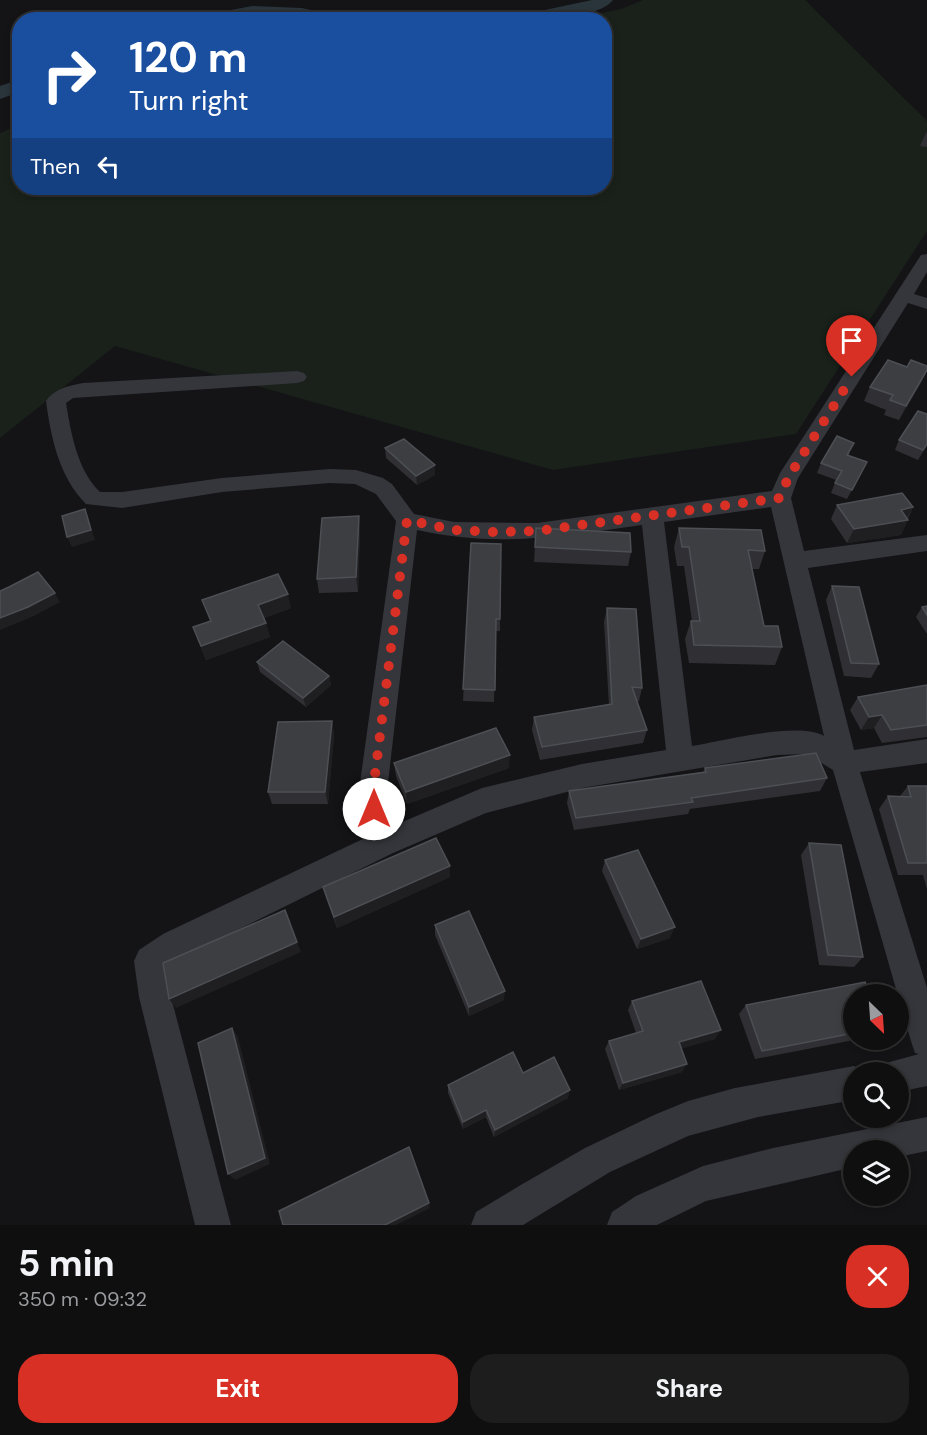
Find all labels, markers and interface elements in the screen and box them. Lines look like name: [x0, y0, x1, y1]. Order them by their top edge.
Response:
text: 120 m: [129, 30, 247, 85]
icon: right: [30, 36, 108, 114]
text: Turn right: [129, 83, 249, 118]
icon: left: [92, 150, 125, 183]
text: Then: [30, 152, 80, 181]
pin: [826, 315, 877, 377]
icon: arrive: [835, 324, 868, 357]
position arrow: [342, 777, 406, 841]
north arrow: [843, 984, 909, 1050]
map controls: [843, 984, 909, 1206]
button: search: [843, 1062, 909, 1128]
button: layers: [843, 1140, 909, 1206]
text: 5 min: [18, 1240, 115, 1287]
button: close: [846, 1245, 909, 1308]
text: 350 m · 09:32: [18, 1286, 147, 1312]
button: Exit: [18, 1354, 458, 1423]
button: Share: [470, 1354, 909, 1423]

